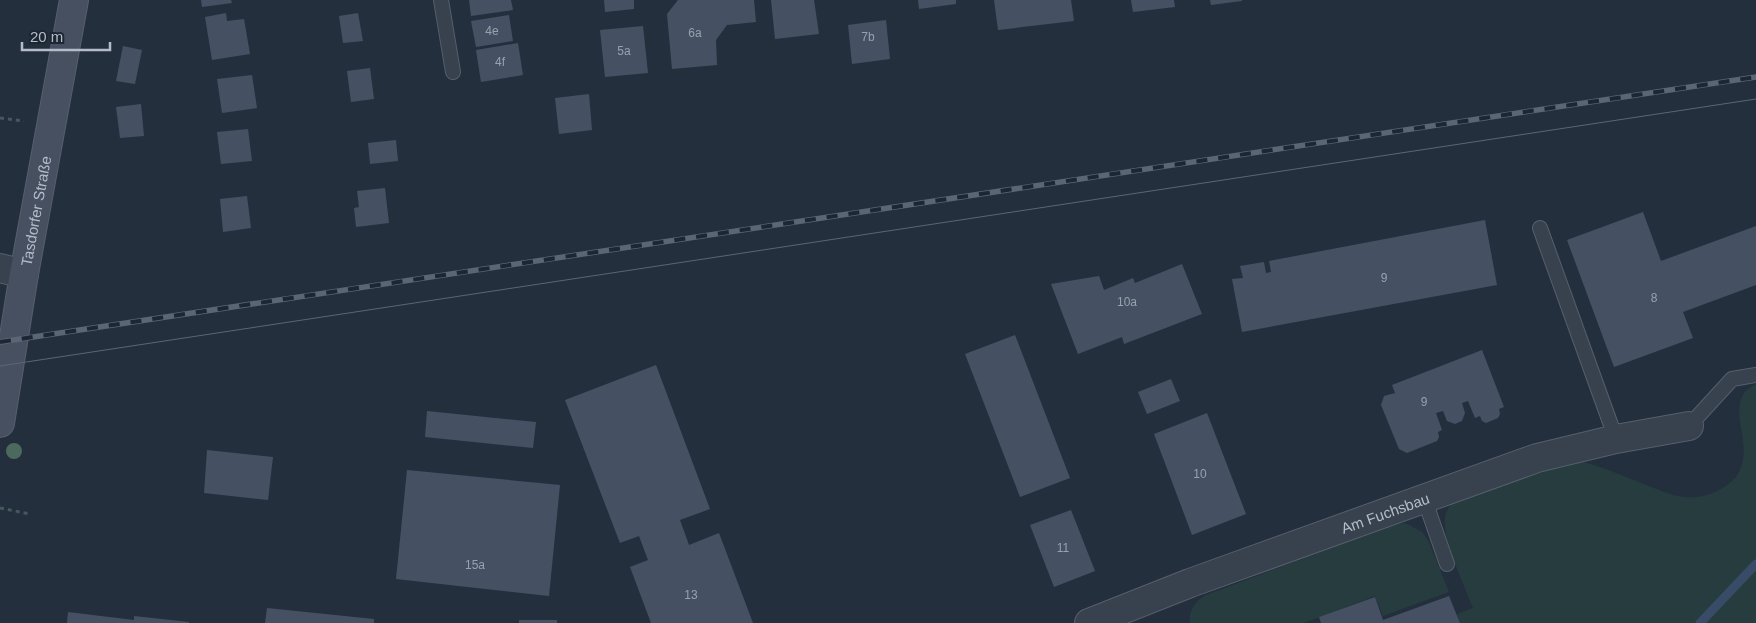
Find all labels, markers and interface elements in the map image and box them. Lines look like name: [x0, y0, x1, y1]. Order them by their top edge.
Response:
scale bar: [22, 20, 110, 52]
house number: 4e: [485, 24, 499, 38]
house number: 6a: [688, 26, 702, 40]
text: 20 m: [30, 28, 63, 45]
house number: 7b: [861, 30, 875, 44]
house number: 5a: [617, 44, 631, 58]
house number: 4f: [495, 55, 506, 69]
street label: Tasdorfer Straße: [17, 154, 54, 267]
house number: 9: [1381, 271, 1388, 285]
house number: 8: [1651, 291, 1658, 305]
house number: 10a: [1117, 295, 1137, 309]
house number: 9: [1421, 395, 1428, 409]
house number: 10: [1193, 467, 1207, 481]
street label: Am Fuchsbau: [1339, 489, 1432, 536]
house number: 11: [1057, 541, 1070, 555]
house number: 15a: [465, 558, 485, 572]
house number: 13: [684, 588, 698, 602]

